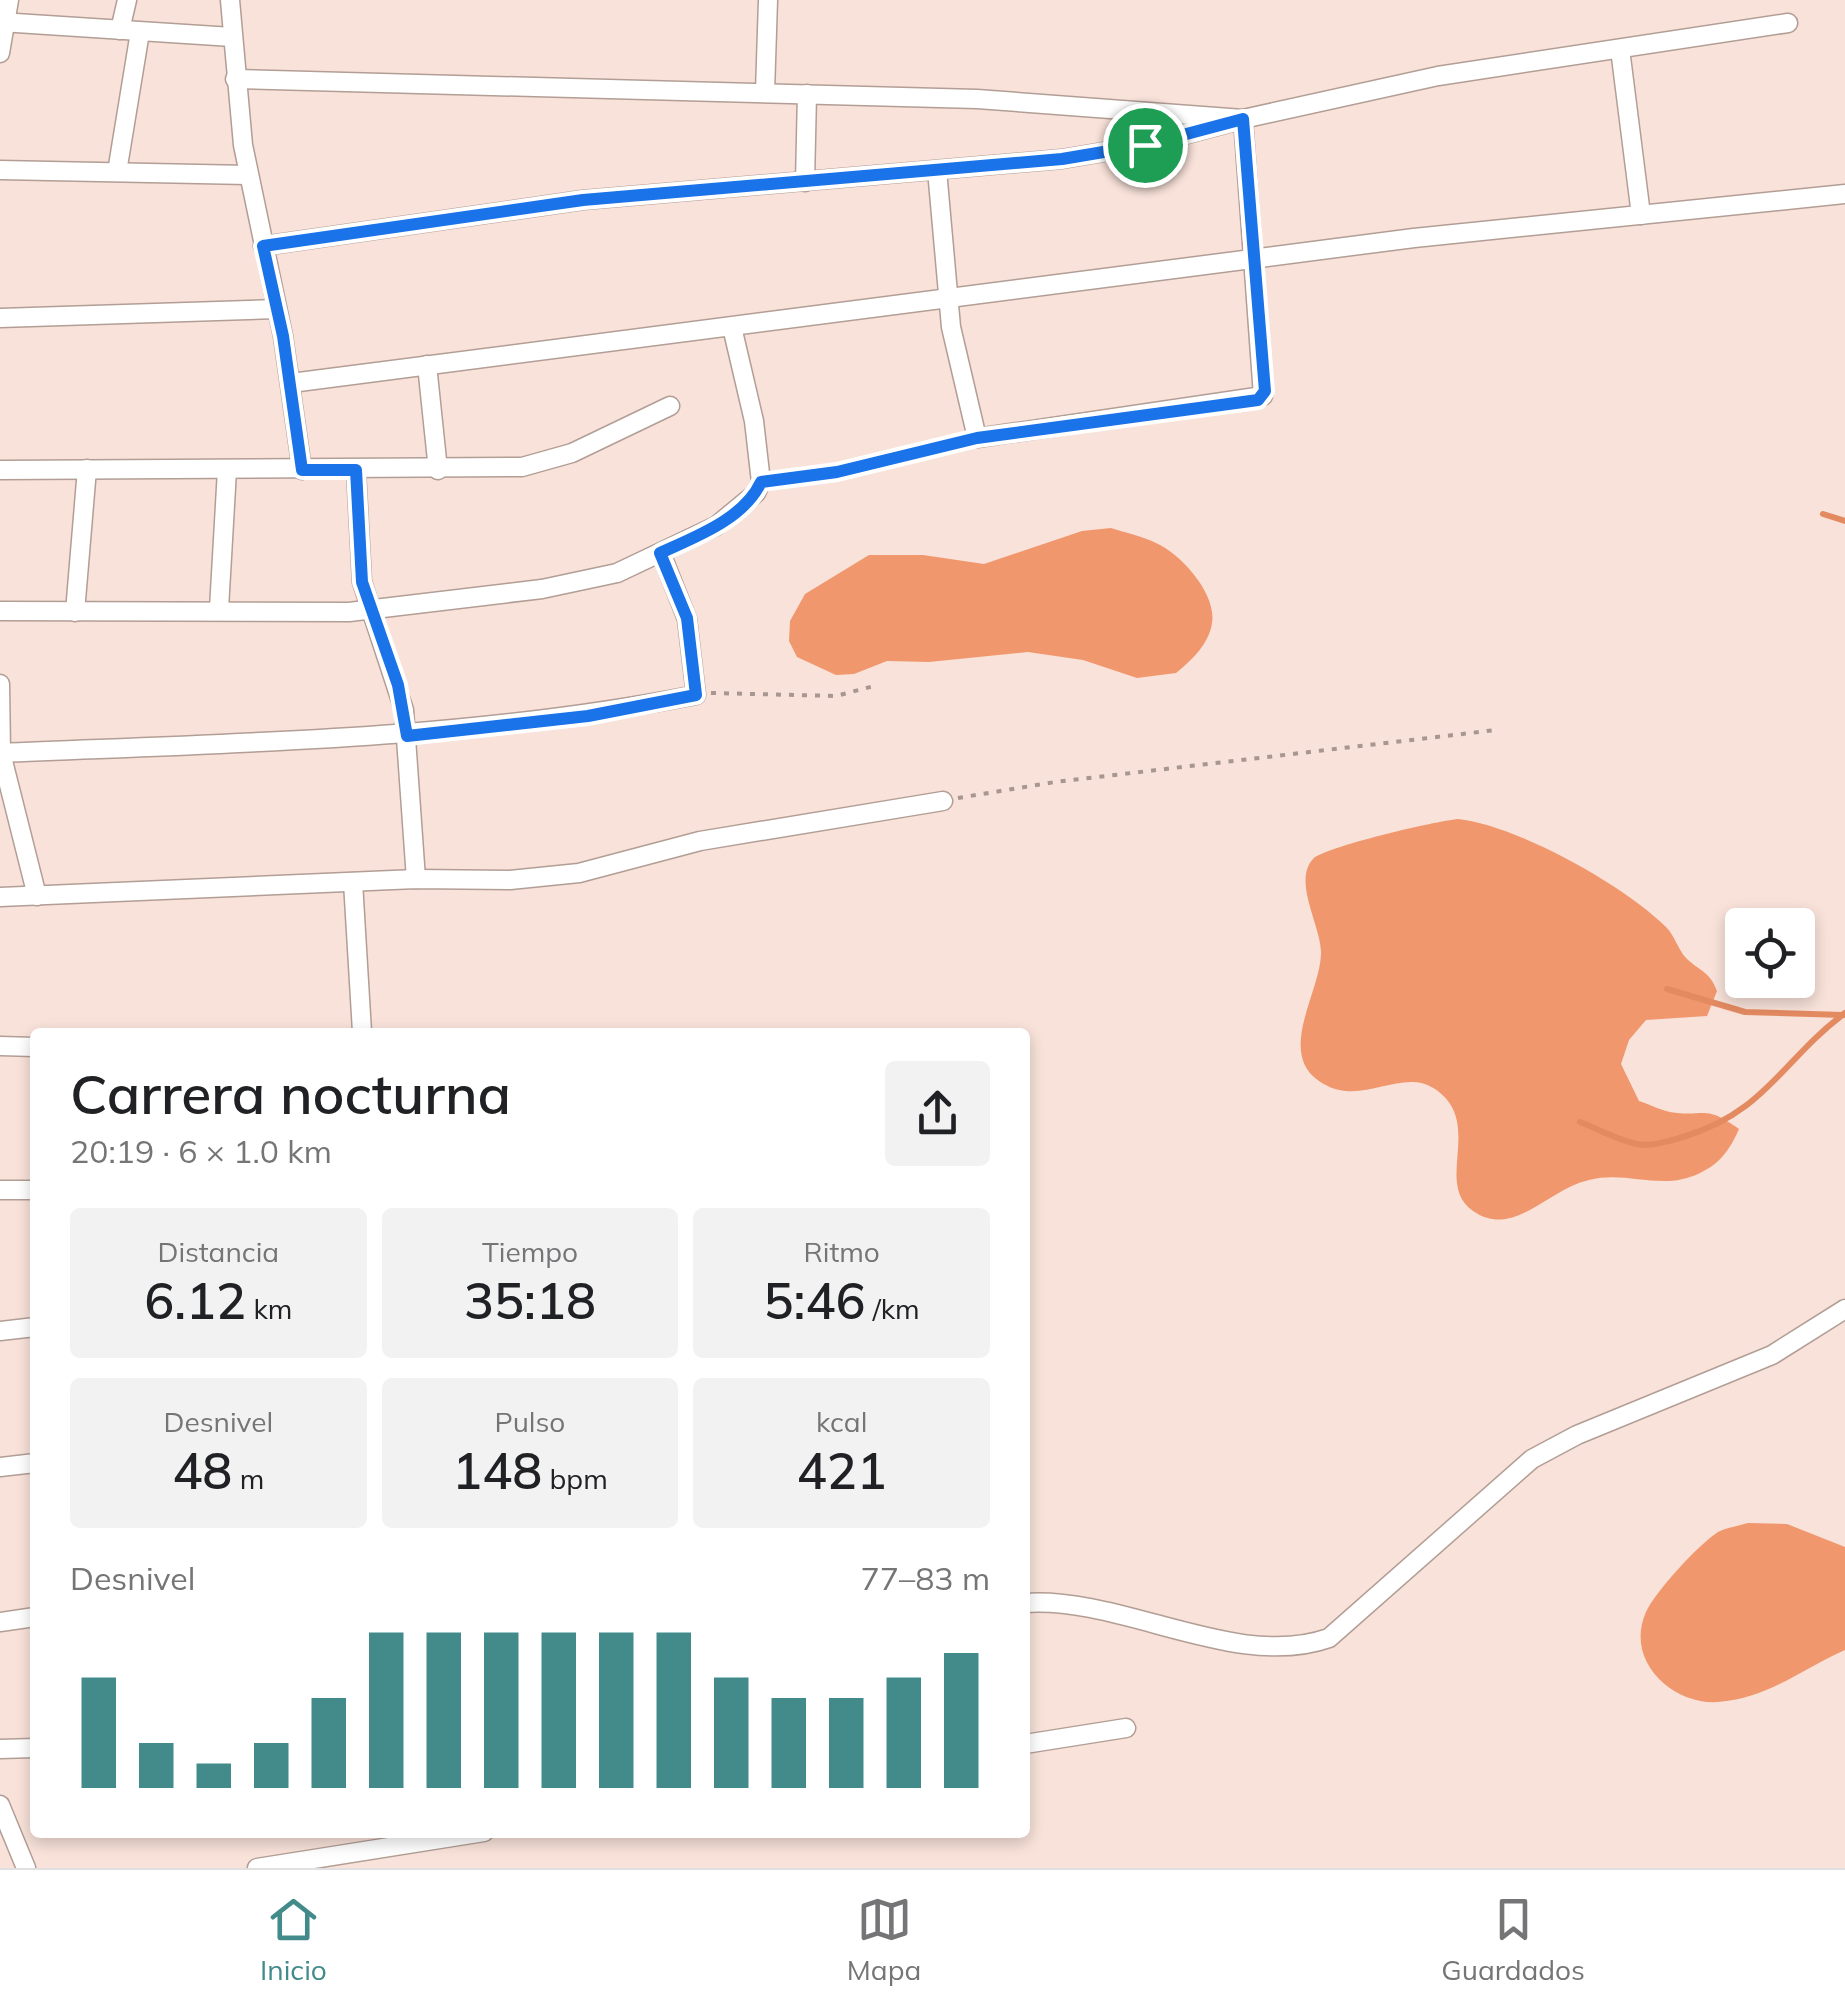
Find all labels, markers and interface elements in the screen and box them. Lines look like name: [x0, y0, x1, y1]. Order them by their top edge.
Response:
pin: [1103, 103, 1188, 188]
icon: arrive: [1118, 118, 1173, 173]
map controls: [1725, 908, 1815, 998]
button: locate: [1725, 908, 1815, 998]
text: Carrera nocturna: [70, 1059, 511, 1128]
button: share: [885, 1061, 990, 1166]
text: 20:19 · 6 × 1.0 km: [70, 1131, 332, 1171]
text: Distancia: [157, 1234, 279, 1269]
text: Tiempo: [482, 1234, 578, 1269]
text: Ritmo: [803, 1234, 880, 1269]
text: 6.12: [144, 1269, 246, 1332]
text: 35:18: [464, 1269, 596, 1332]
text: 5:46: [764, 1269, 865, 1332]
text: km: [246, 1291, 292, 1326]
text: /km: [865, 1291, 920, 1326]
text: Desnivel: [163, 1404, 273, 1439]
text: Pulso: [495, 1404, 565, 1439]
text: kcal: [816, 1404, 867, 1439]
text: 48: [172, 1439, 232, 1502]
text: 148: [452, 1439, 542, 1502]
text: 421: [797, 1439, 887, 1502]
text: m: [232, 1461, 264, 1496]
text: bpm: [542, 1461, 608, 1496]
text: Desnivel: [70, 1558, 195, 1598]
text: 77–83 m: [861, 1558, 990, 1598]
tab: Inicio: [260, 1892, 327, 1987]
tab: Mapa: [847, 1892, 921, 1987]
tab: Guardados: [1441, 1892, 1585, 1987]

